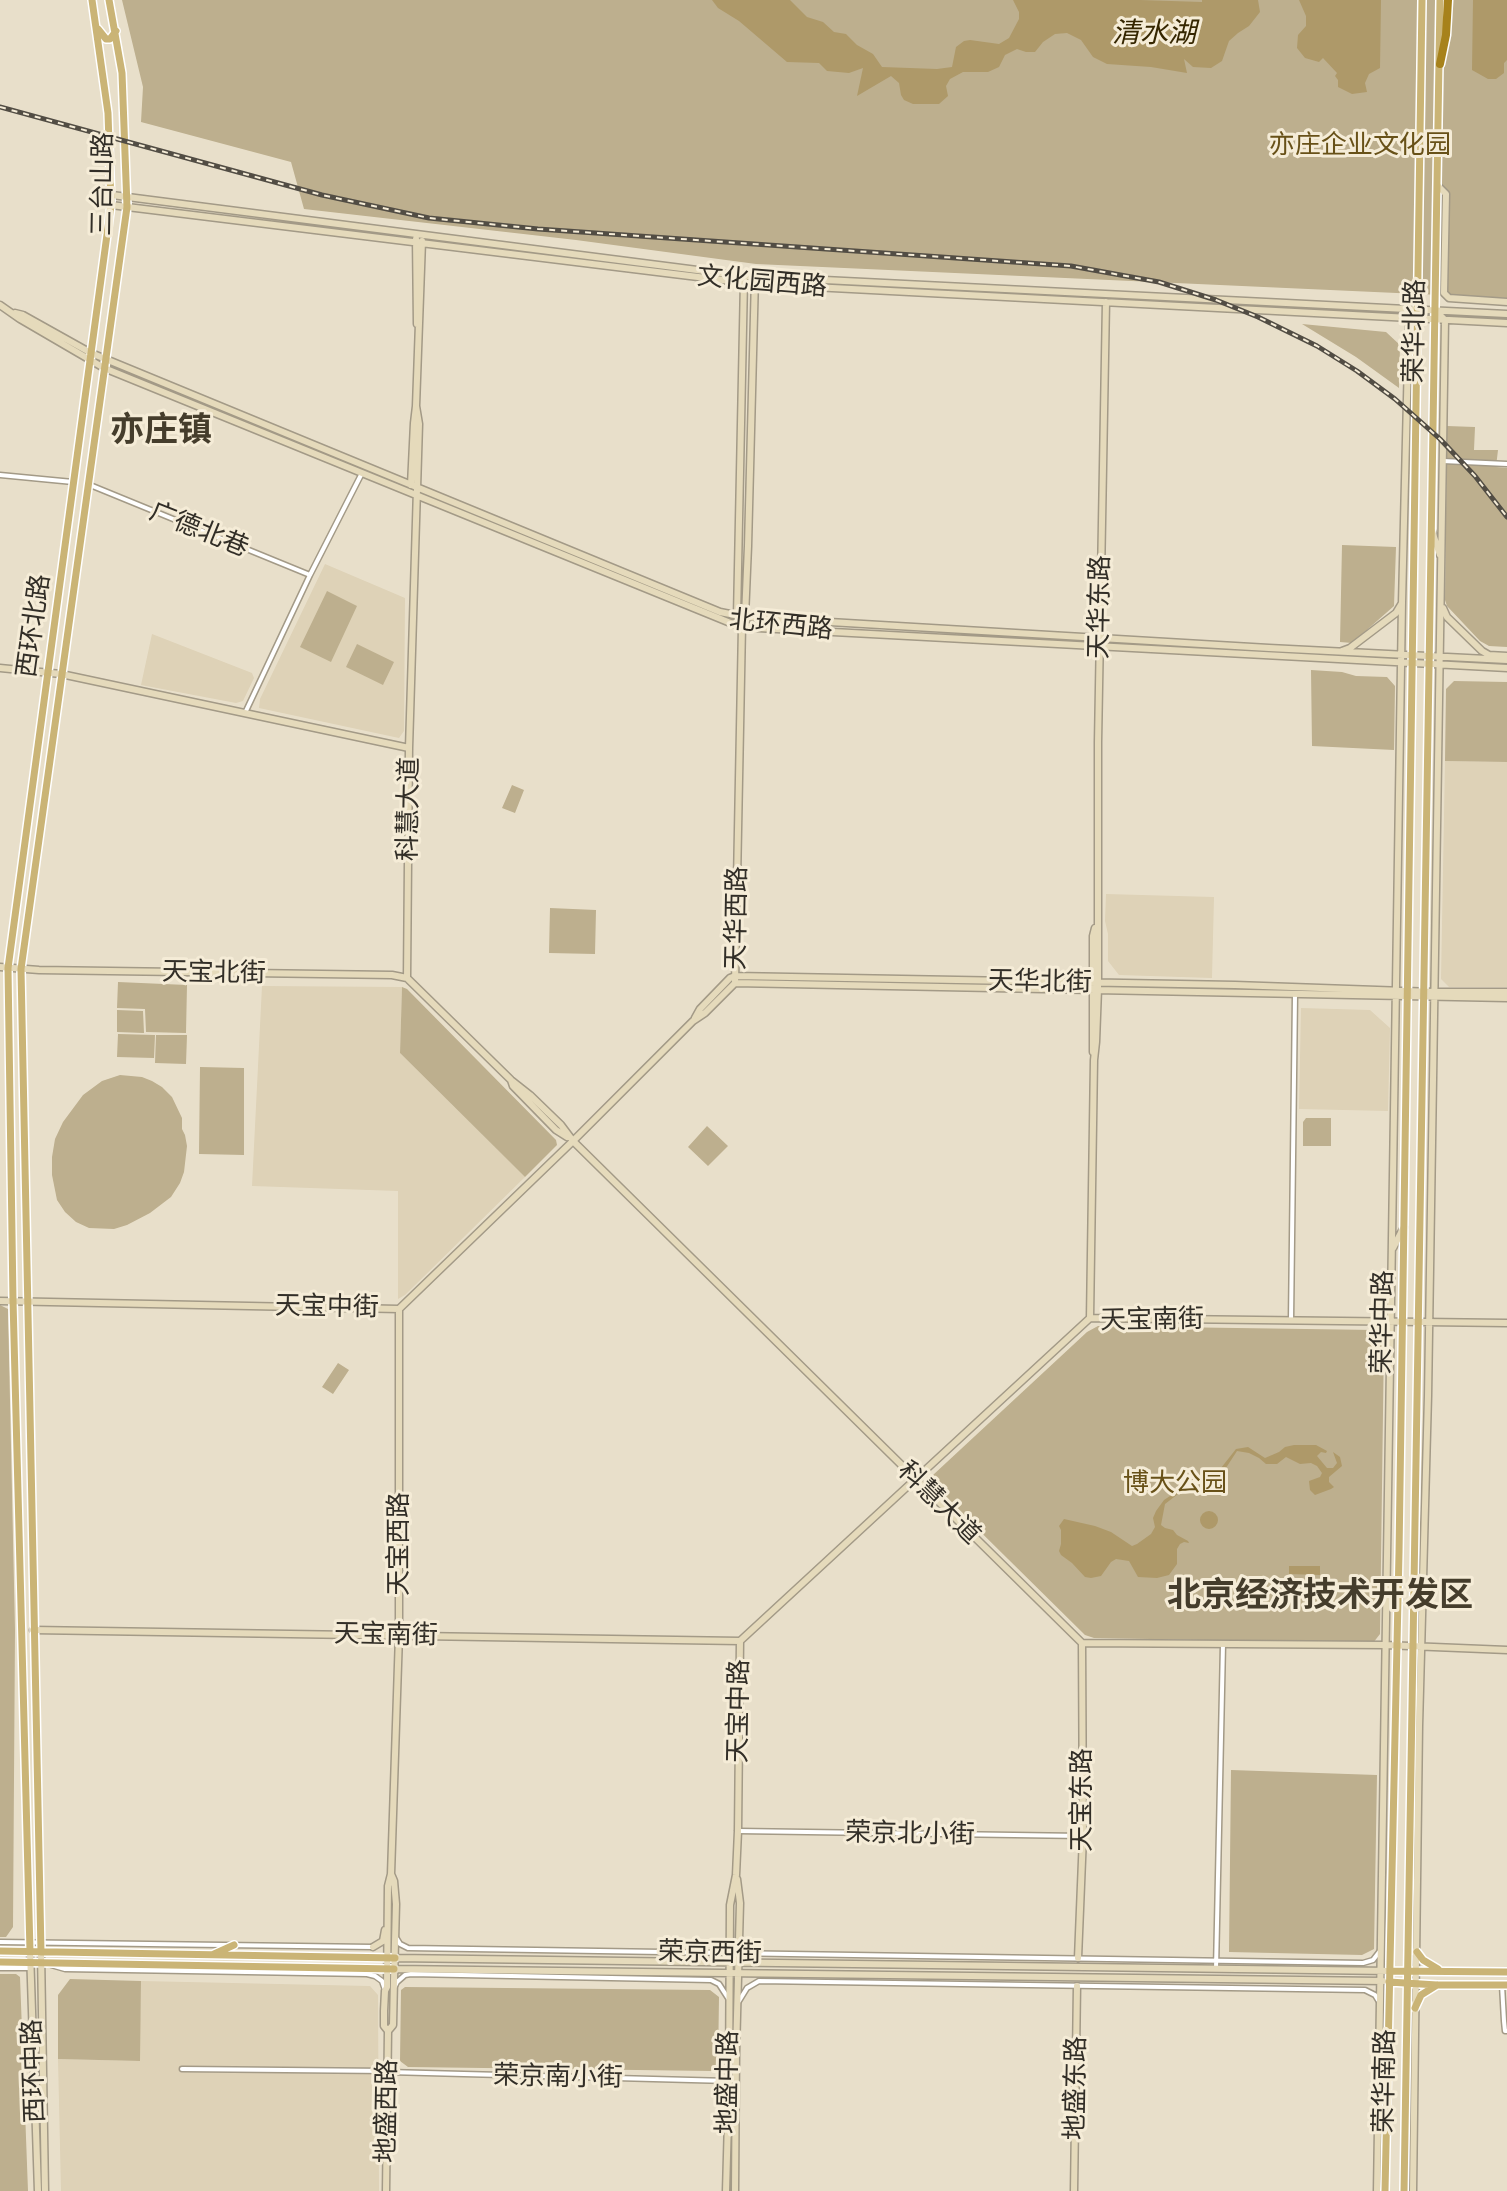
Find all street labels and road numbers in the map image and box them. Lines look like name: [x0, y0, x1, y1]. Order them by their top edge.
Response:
street label: 三台山路: [86, 132, 120, 236]
street label: 文化园西路: [696, 261, 828, 303]
street label: 荣华北路: [1398, 279, 1432, 383]
street label: 广德北巷: [145, 496, 253, 564]
street label: 天华东路: [1083, 555, 1117, 659]
street label: 西环北路: [11, 572, 57, 680]
street label: 北环西路: [728, 604, 834, 646]
street label: 科慧大道: [392, 757, 426, 861]
street label: 天华西路: [720, 866, 754, 970]
street label: 天宝北街: [162, 956, 266, 990]
street label: 天华北街: [988, 965, 1092, 999]
street label: 荣华中路: [1366, 1270, 1400, 1374]
street label: 天宝中街: [275, 1290, 379, 1324]
street label: 天宝南街: [1100, 1303, 1204, 1337]
street label: 科慧大道: [891, 1455, 987, 1551]
street label: 天宝西路: [383, 1492, 415, 1596]
street label: 天宝南街: [334, 1618, 438, 1652]
street label: 天宝中路: [722, 1659, 756, 1763]
street label: 天宝东路: [1066, 1748, 1098, 1852]
street label: 荣京北小街: [845, 1817, 975, 1851]
street label: 荣京西街: [658, 1936, 762, 1970]
street label: 西环中路: [17, 2018, 51, 2124]
street label: 荣华南路: [1368, 2029, 1402, 2133]
street label: 地盛中路: [711, 2030, 745, 2134]
street label: 地盛东路: [1059, 2036, 1093, 2140]
street label: 地盛西路: [370, 2059, 404, 2163]
street label: 荣京南小街: [493, 2060, 623, 2094]

